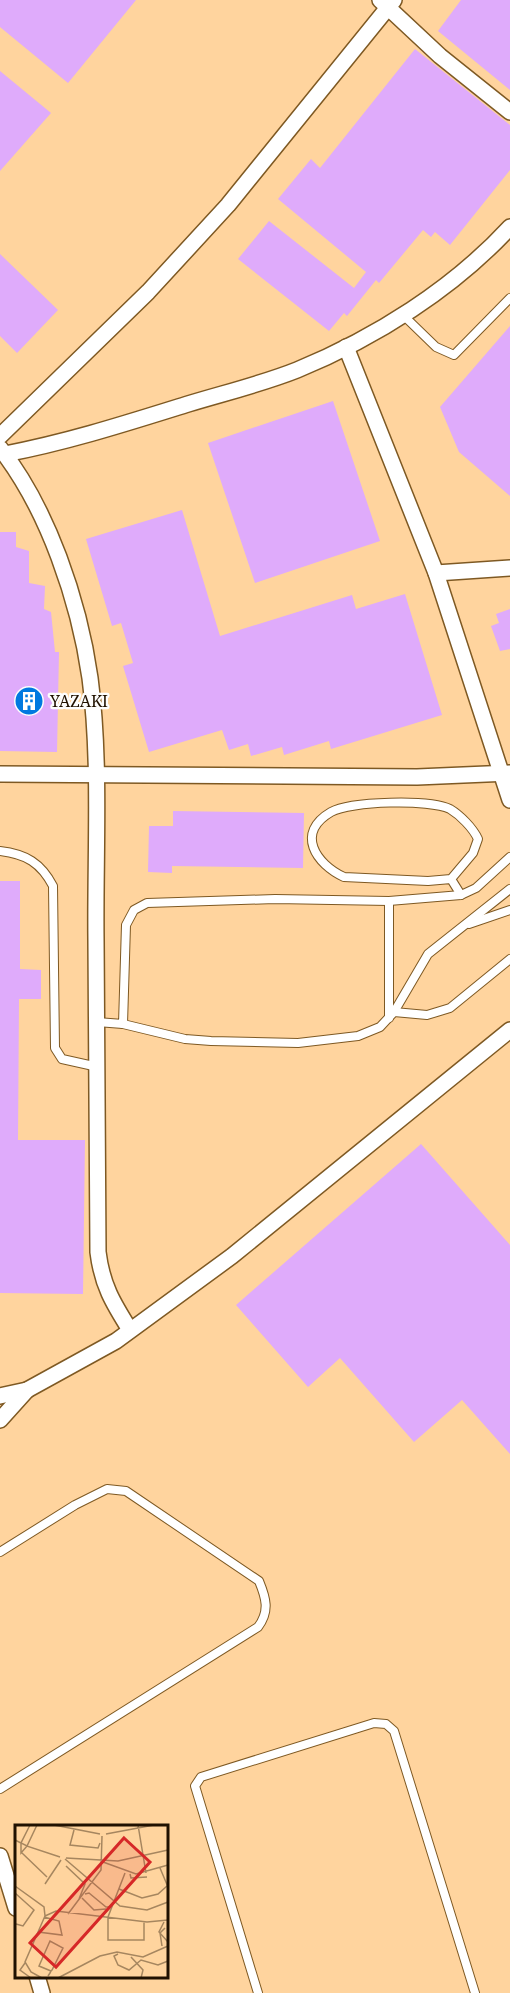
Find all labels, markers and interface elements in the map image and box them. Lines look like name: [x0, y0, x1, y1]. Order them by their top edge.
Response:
building icon: YAZAKI: [13, 685, 45, 717]
place label: YAZAKI: [49, 690, 108, 712]
inset map: [15, 1825, 168, 1978]

